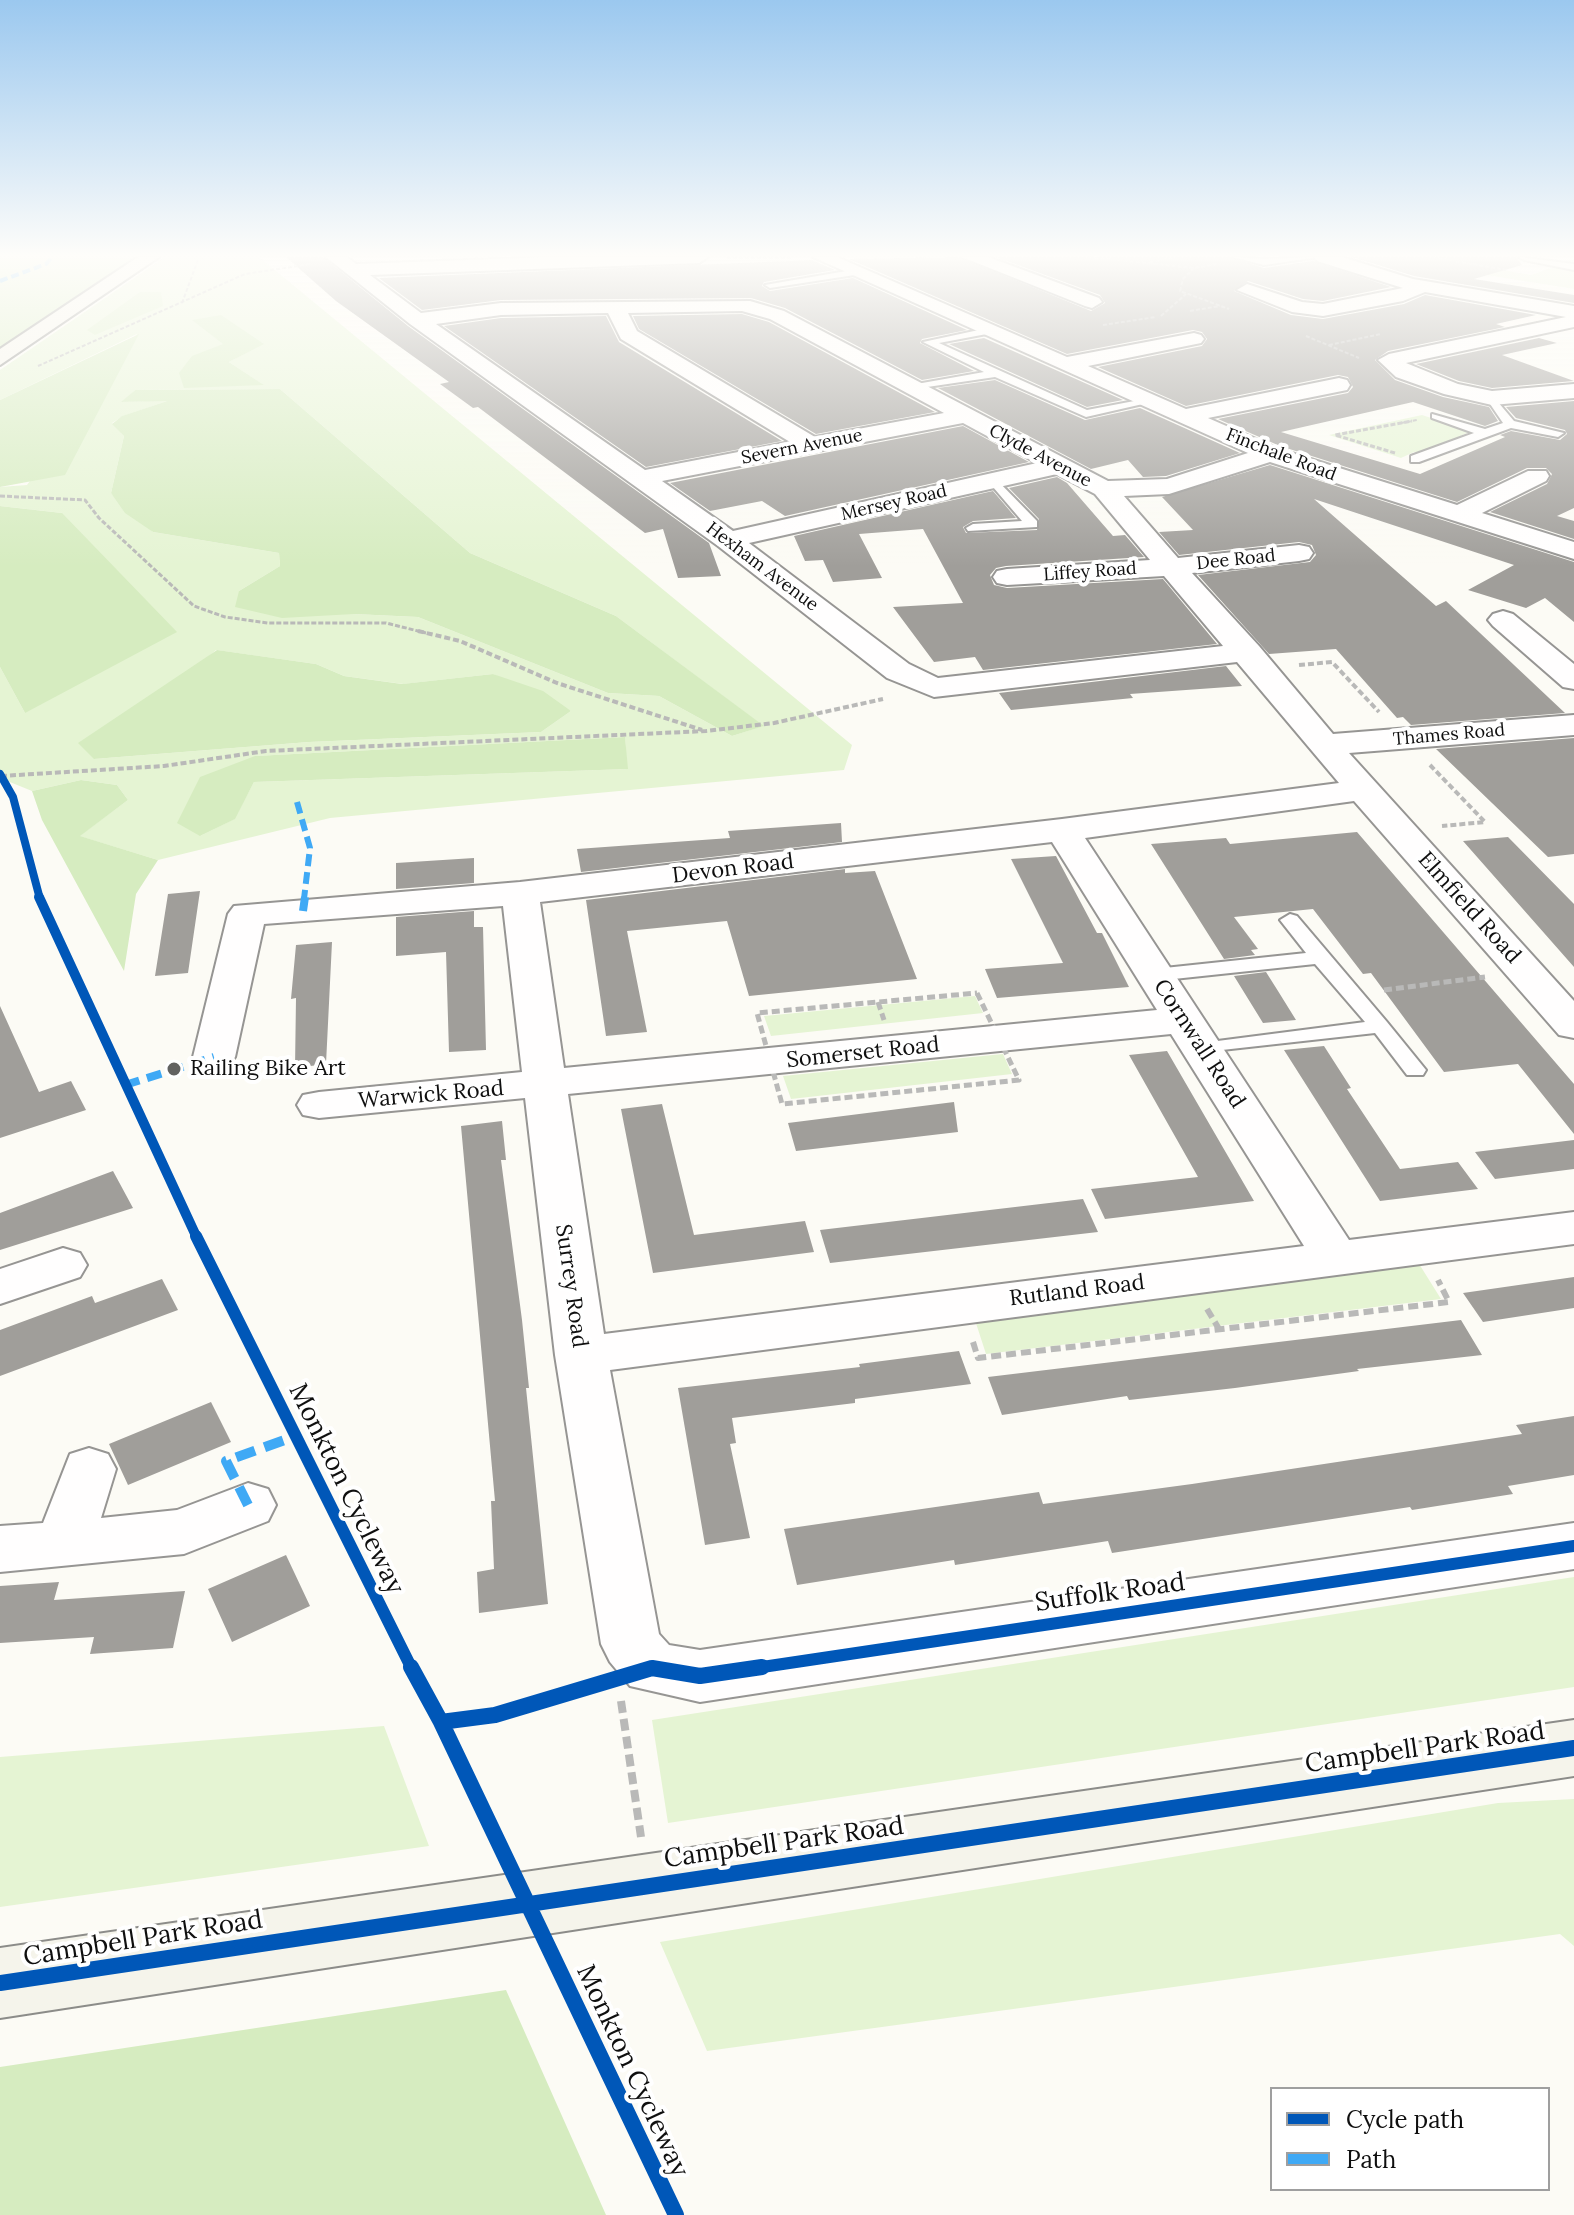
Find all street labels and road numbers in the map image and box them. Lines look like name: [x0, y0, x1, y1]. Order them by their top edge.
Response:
street label: Clyde Avenue: [985, 420, 1095, 492]
street label: Finchale Road: [1223, 424, 1339, 486]
street label: Severn Avenue: [739, 425, 865, 469]
street label: Mersey Road: [839, 480, 949, 526]
street label: Hexham Avenue: [702, 518, 822, 616]
street label: Dee Road: [1195, 545, 1277, 575]
street label: Liffey Road: [1043, 558, 1137, 586]
street label: Thames Road: [1392, 719, 1506, 751]
street label: Elmfield Road: [1412, 847, 1526, 969]
street label: Devon Road: [671, 848, 795, 890]
street label: Cornwall Road: [1148, 975, 1250, 1113]
street label: Somerset Road: [785, 1032, 941, 1074]
street label: Warwick Road: [357, 1075, 505, 1115]
street label: Surrey Road: [549, 1222, 593, 1350]
street label: Rutland Road: [1008, 1270, 1146, 1312]
street label: Monkton Cycleway: [281, 1379, 411, 1599]
street label: Suffolk Road: [1033, 1567, 1187, 1619]
street label: Campbell Park Road: [1303, 1716, 1547, 1780]
street label: Campbell Park Road: [662, 1811, 906, 1875]
street label: Campbell Park Road: [21, 1905, 265, 1973]
street label: Monkton Cycleway: [569, 1960, 695, 2182]

